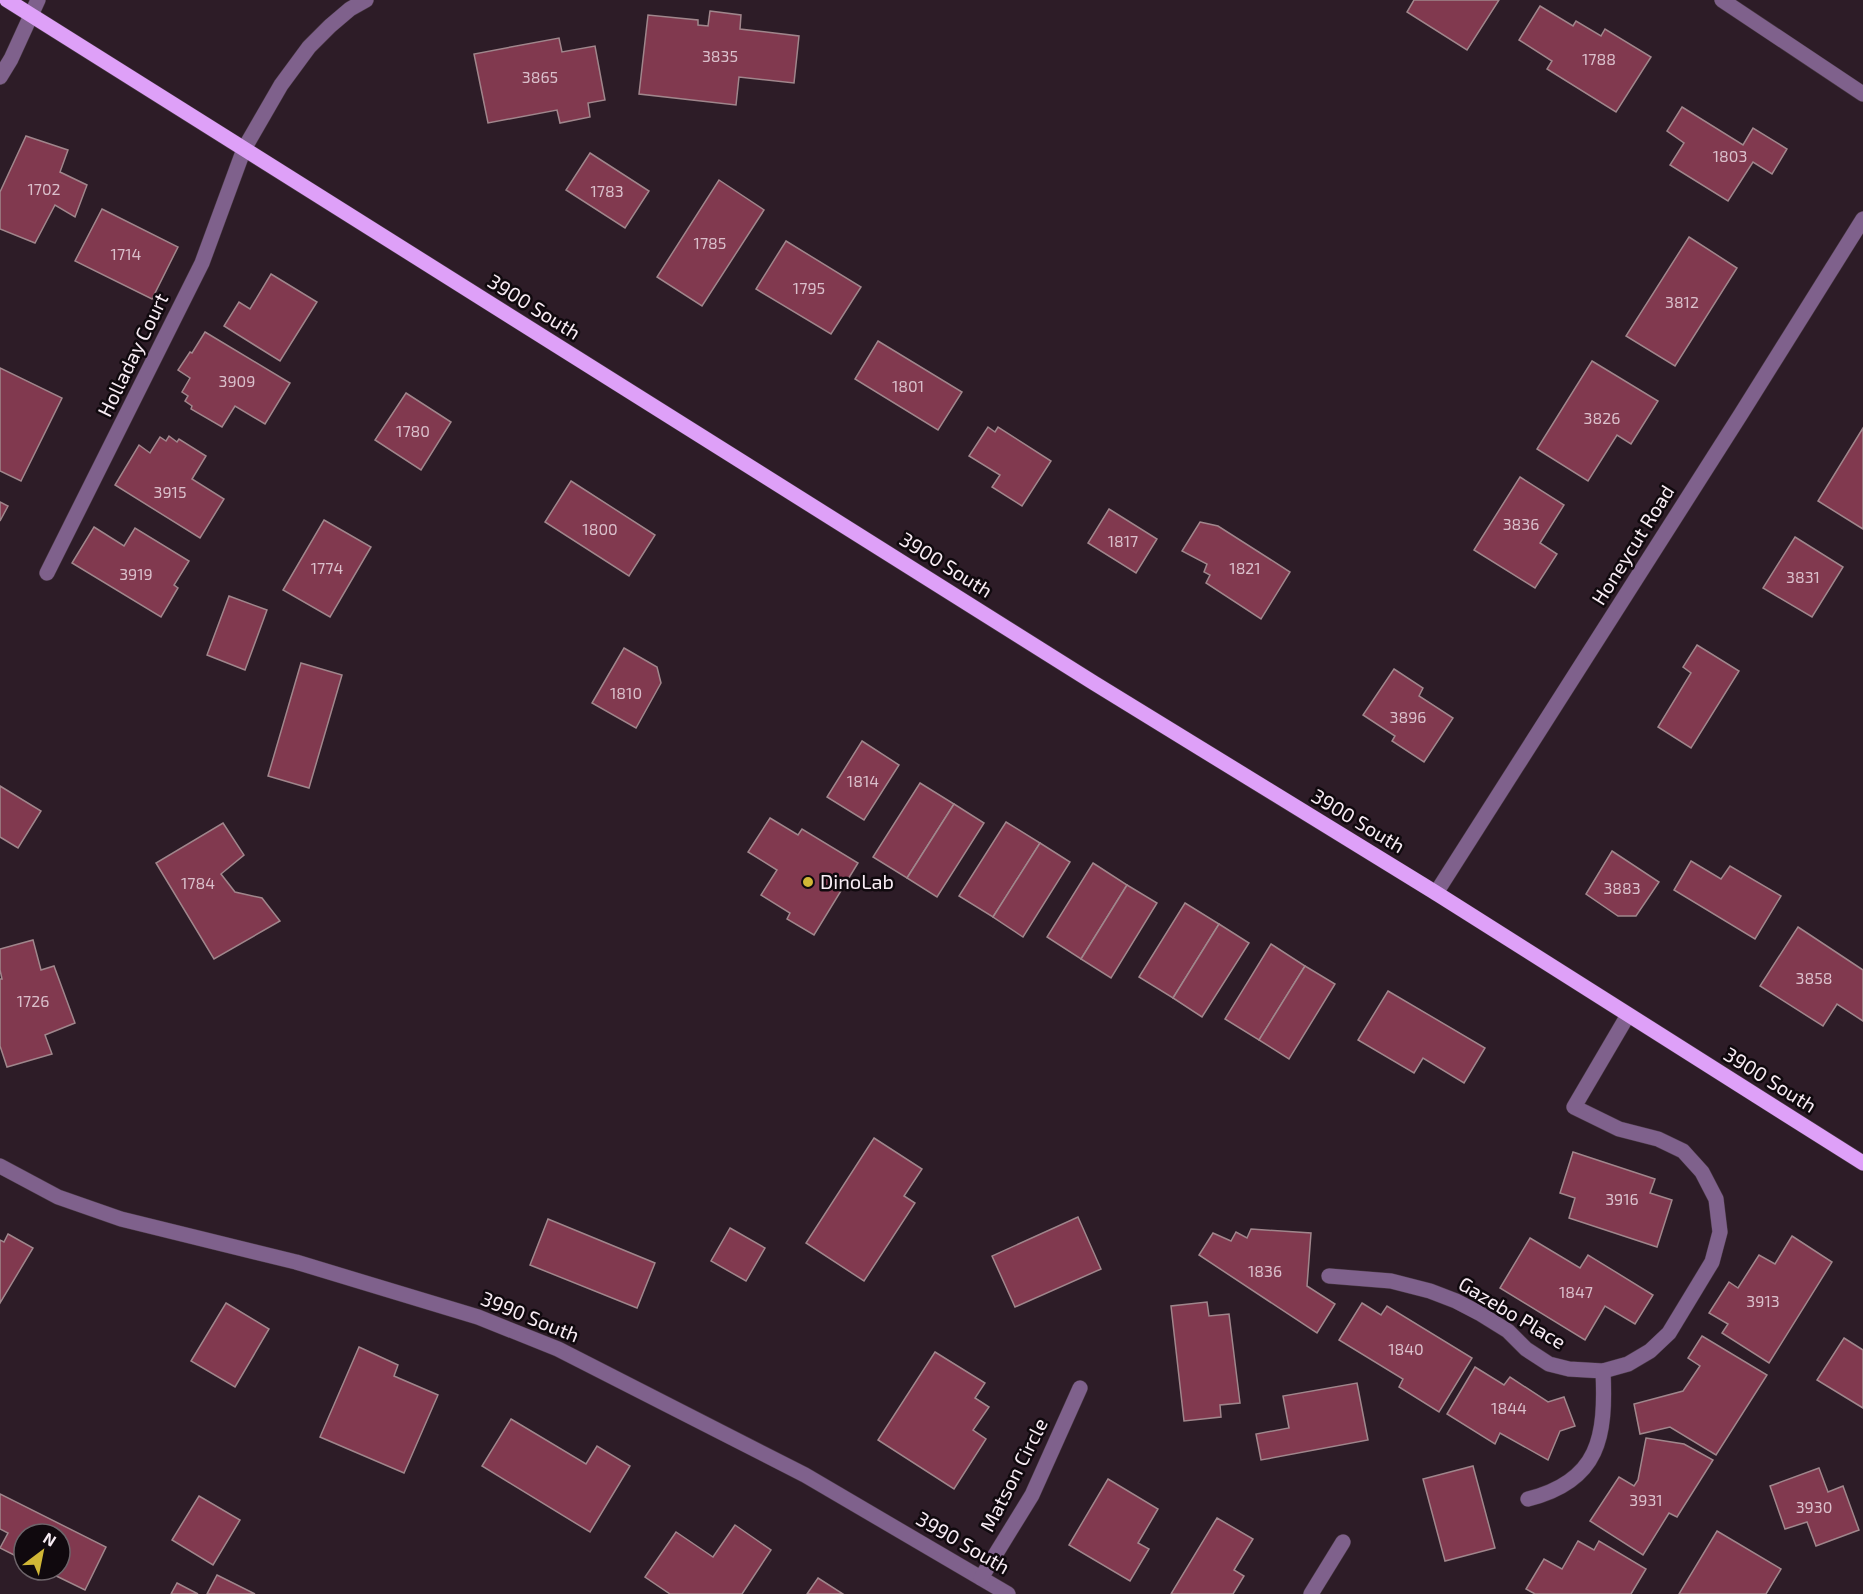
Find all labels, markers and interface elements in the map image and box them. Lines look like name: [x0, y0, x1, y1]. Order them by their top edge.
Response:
house number: 3835: [702, 46, 738, 65]
house number: 1788: [1582, 49, 1616, 68]
house number: 3865: [522, 67, 558, 86]
house number: 1803: [1713, 146, 1747, 165]
house number: 1702: [27, 179, 61, 198]
house number: 1783: [590, 181, 624, 200]
house number: 1785: [694, 233, 726, 252]
house number: 1714: [111, 244, 142, 263]
street label: 3900 South: [484, 268, 585, 344]
house number: 1795: [793, 278, 825, 297]
street label: Holladay Court: [92, 289, 173, 420]
house number: 3812: [1665, 292, 1699, 311]
house number: 3909: [219, 371, 255, 390]
house number: 1801: [892, 376, 924, 395]
house number: 3826: [1584, 408, 1620, 427]
house number: 1780: [396, 421, 430, 440]
street label: Honeycut Road: [1586, 480, 1679, 609]
house number: 3915: [154, 482, 187, 501]
house number: 3836: [1503, 514, 1539, 533]
house number: 1800: [582, 519, 618, 538]
street label: 3900 South: [896, 526, 997, 602]
house number: 1817: [1108, 531, 1138, 550]
house number: 1774: [311, 558, 343, 577]
house number: 1821: [1229, 558, 1261, 577]
house number: 3919: [119, 564, 153, 583]
house number: 3831: [1786, 567, 1820, 586]
house number: 1810: [610, 683, 642, 702]
house number: 3896: [1390, 707, 1426, 726]
house number: 1814: [847, 771, 879, 790]
street label: 3900 South: [1308, 783, 1409, 857]
place label: DinoLab: [820, 869, 894, 893]
house number: 1784: [181, 873, 215, 892]
marker: DinoLab: [801, 875, 815, 889]
house number: 3883: [1603, 878, 1641, 897]
house number: 3858: [1796, 968, 1832, 987]
house number: 1726: [17, 991, 49, 1010]
street label: 3900 South: [1720, 1041, 1821, 1117]
house number: 3916: [1605, 1189, 1639, 1208]
house number: 1836: [1248, 1261, 1282, 1280]
street label: Gazebo Place: [1455, 1271, 1570, 1354]
house number: 1847: [1559, 1282, 1593, 1301]
street label: 3990 South: [478, 1286, 583, 1347]
house number: 3913: [1746, 1291, 1780, 1310]
house number: 1840: [1388, 1339, 1424, 1358]
house number: 1844: [1491, 1398, 1527, 1417]
street label: Matson Circle: [974, 1414, 1052, 1535]
house number: 3931: [1629, 1490, 1663, 1509]
house number: 3930: [1796, 1497, 1832, 1516]
street label: 3990 South: [913, 1506, 1014, 1578]
north arrow: [12, 1522, 72, 1582]
text: N: [40, 1528, 60, 1550]

